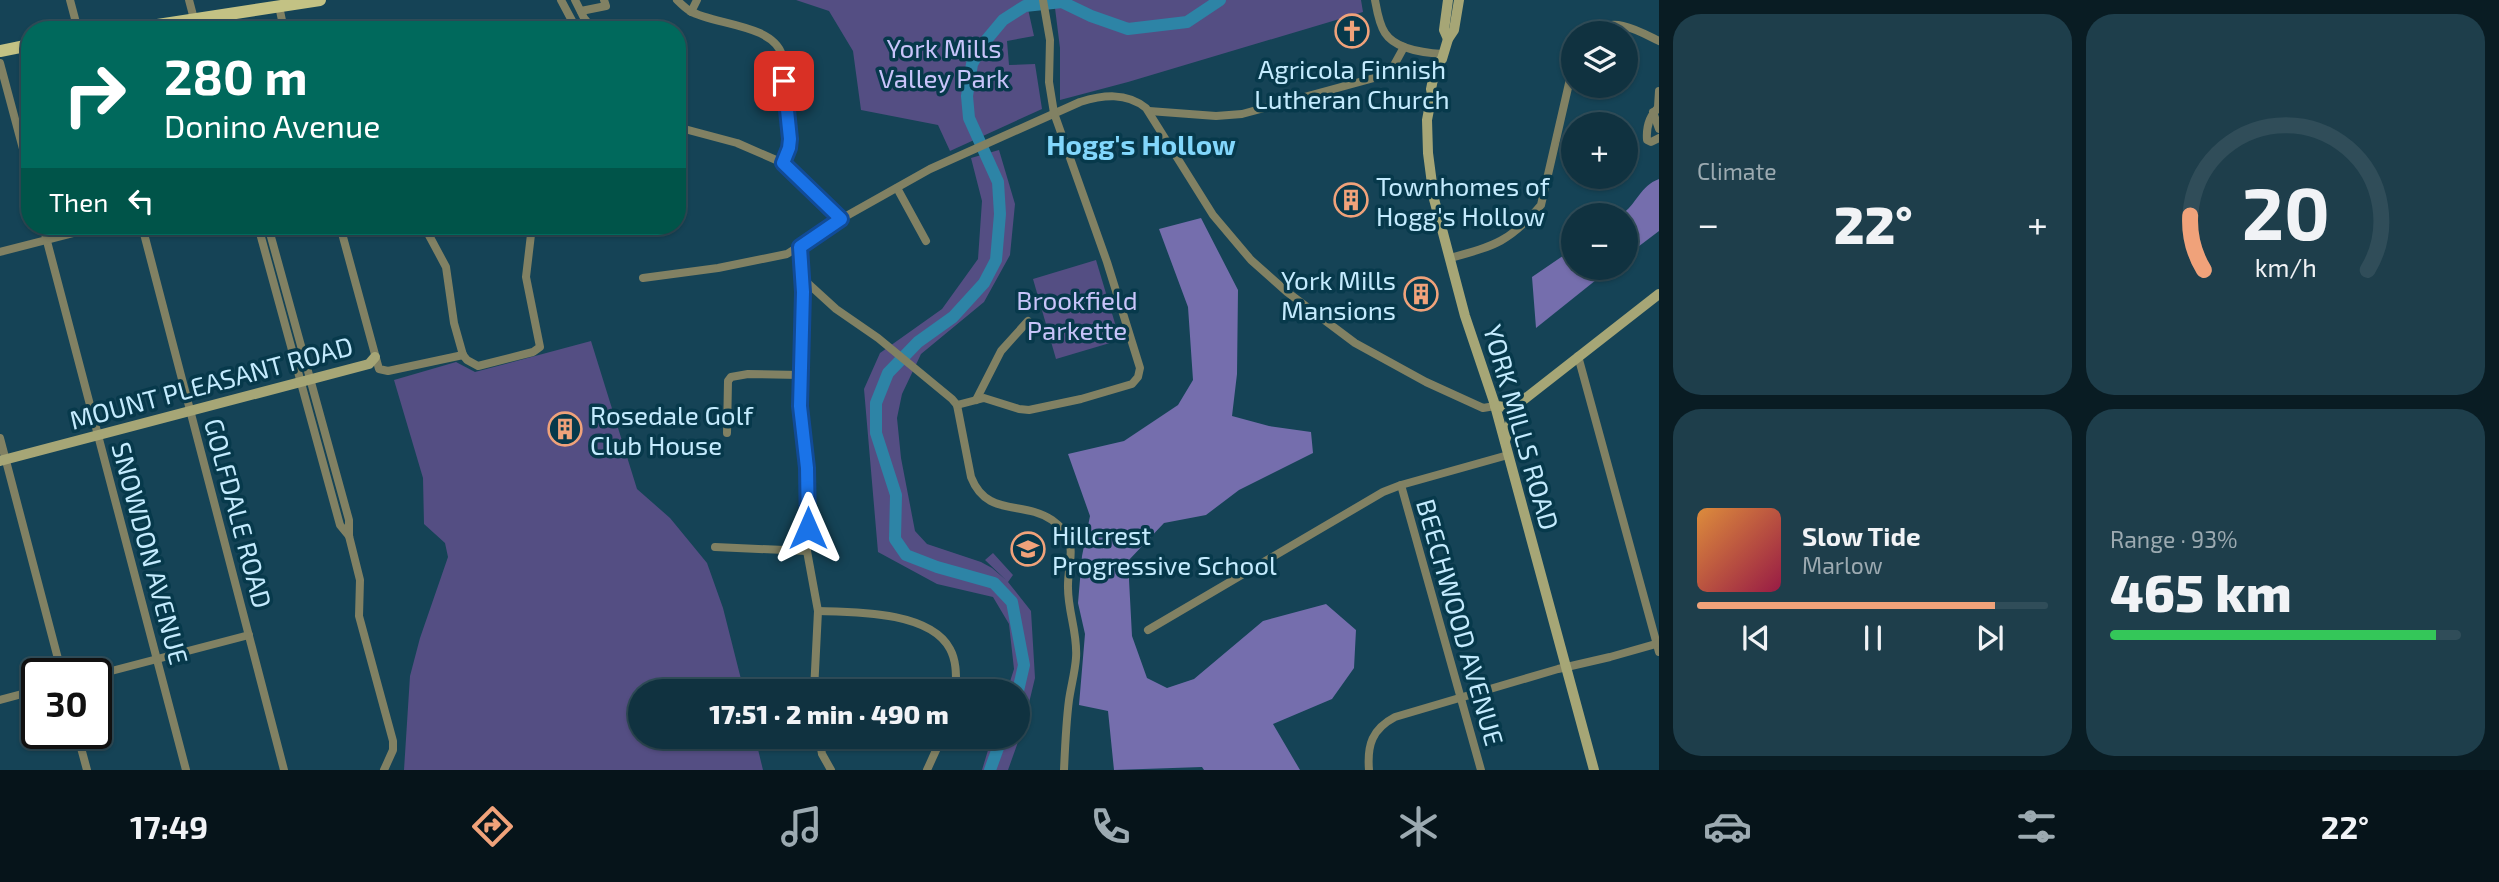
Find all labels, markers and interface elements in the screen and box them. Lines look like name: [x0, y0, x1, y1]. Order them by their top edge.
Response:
church icon: Agricola Finnish Lutheran Church: [1333, 12, 1371, 50]
map controls: [1561, 21, 1638, 280]
button: layers: [1561, 21, 1638, 98]
park label: York Mills Valley Park: [879, 32, 1009, 93]
text: 280 m: [164, 46, 308, 105]
icon: right: [49, 49, 140, 140]
pin: [754, 51, 814, 111]
place label: Agricola Finnish Lutheran Church: [1254, 53, 1450, 114]
icon: arrive: [765, 62, 803, 100]
text: Donino Avenue: [164, 106, 380, 144]
button: +: [1561, 112, 1638, 189]
district label: Hogg's Hollow: [1046, 127, 1236, 161]
text: Climate: [1697, 157, 1777, 185]
text: 20: [2241, 168, 2330, 256]
place label: Townhomes of Hogg's Hollow: [1376, 170, 1551, 231]
building icon: Townhomes of Hogg's Hollow: [1332, 181, 1370, 219]
icon: left: [122, 182, 160, 220]
text: Then: [49, 186, 108, 217]
text: 22°: [1834, 192, 1913, 254]
text: −: [1697, 200, 1719, 246]
text: +: [2027, 200, 2048, 246]
button: −: [1561, 203, 1638, 280]
text: km/h: [2254, 252, 2317, 282]
place label: York Mills Mansions: [1281, 264, 1396, 325]
building icon: York Mills Mansions: [1402, 275, 1440, 313]
park label: Brookfield Parkette: [1016, 284, 1138, 345]
street label: YORK MILLS ROAD: [1478, 321, 1566, 533]
street label: MOUNT PLEASANT ROAD: [66, 329, 356, 435]
place label: Rosedale Golf Club House: [590, 399, 754, 460]
building icon: Rosedale Golf Club House: [546, 410, 584, 448]
street label: GOLFDALE ROAD: [199, 415, 279, 611]
street label: SNOWDON AVENUE: [106, 438, 196, 668]
position arrow: [771, 491, 845, 565]
street label: BEECHWOOD AVENUE: [1411, 495, 1511, 749]
place label: Hillcrest Progressive School: [1052, 519, 1277, 580]
text: Slow Tide: [1802, 520, 1921, 551]
text: Range · 93%: [2110, 525, 2238, 553]
school or university icon: Hillcrest Progressive School: [1009, 530, 1047, 568]
text: Marlow: [1802, 551, 1883, 579]
text: 465 km: [2110, 560, 2292, 622]
icon: previous: [1737, 619, 1775, 657]
icon: pause: [1854, 619, 1892, 657]
icon: next: [1971, 619, 2009, 657]
speed limit sign: 30: [21, 658, 112, 749]
text: 17:51 · 2 min · 490 m: [709, 698, 949, 729]
icon: directions: [468, 802, 517, 851]
icon: music: [777, 802, 826, 851]
icon: phone: [1086, 802, 1135, 851]
icon: climate: [1394, 802, 1443, 851]
icon: car: [1703, 802, 1752, 851]
icon: filters: [2012, 802, 2061, 851]
text: 17:49: [130, 807, 208, 845]
text: 22°: [2321, 807, 2369, 845]

